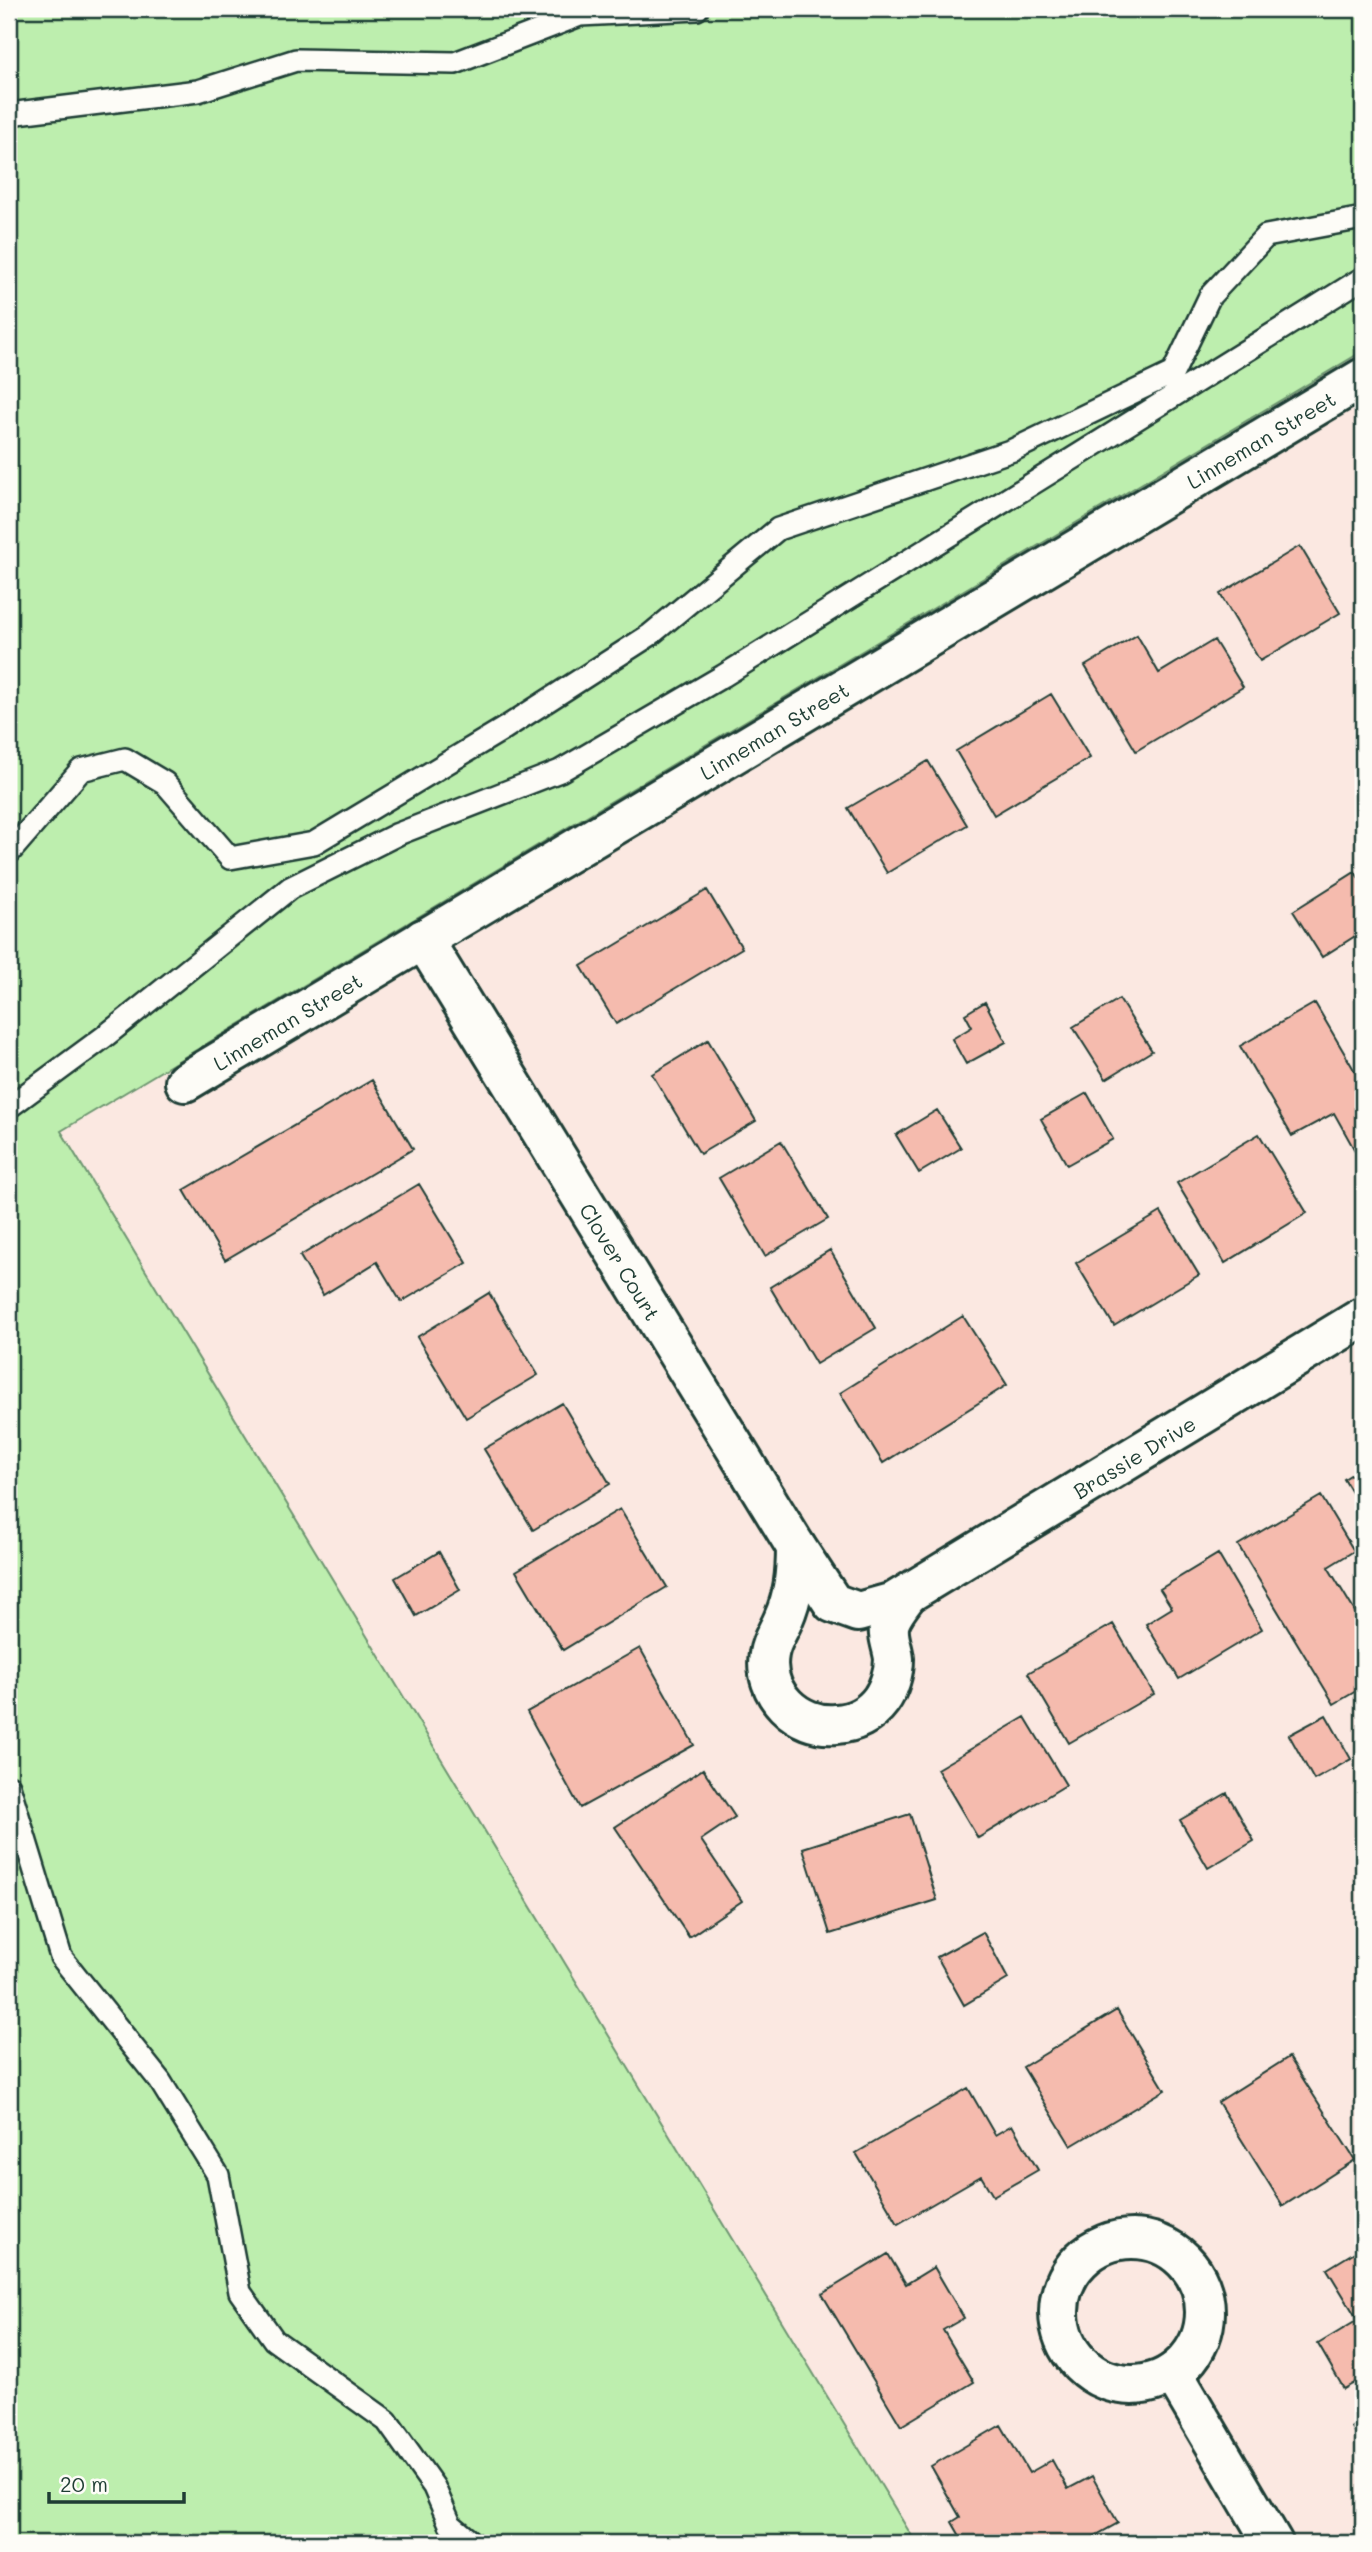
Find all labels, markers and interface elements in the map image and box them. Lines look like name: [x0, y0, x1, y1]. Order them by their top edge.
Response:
street label: Linneman Street: [1181, 384, 1340, 494]
street label: Linneman Street: [694, 675, 853, 785]
street label: Linneman Street: [208, 966, 367, 1076]
street label: Clover Court: [574, 1198, 667, 1325]
street label: Brassie Drive: [1068, 1409, 1200, 1504]
scale bar: [49, 2461, 184, 2505]
text: 20 m: [60, 2470, 108, 2497]

